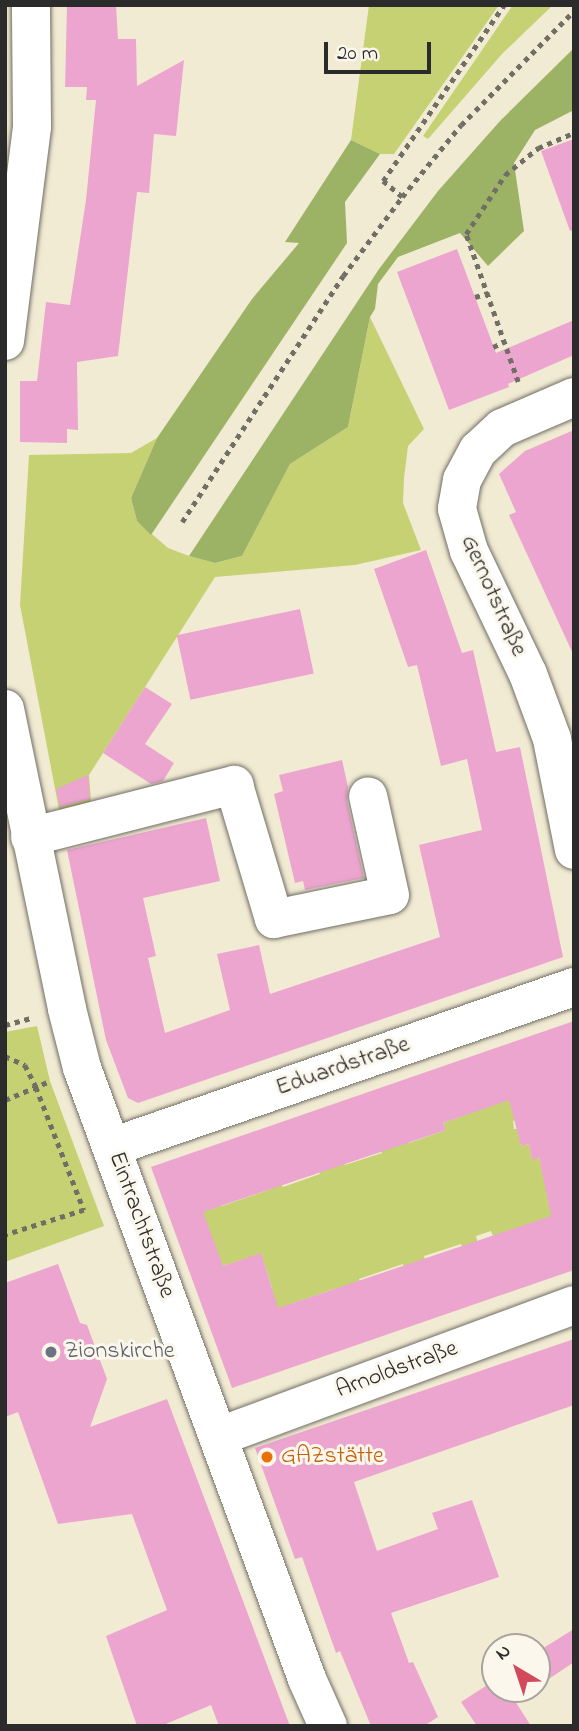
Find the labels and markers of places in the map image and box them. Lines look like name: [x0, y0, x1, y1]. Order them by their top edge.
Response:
place label: Zionskirche: [65, 1338, 175, 1366]
marker: Zionskirche: [43, 1344, 59, 1360]
place label: GAZstätte: [281, 1443, 384, 1471]
marker: GAZstätte: [259, 1449, 275, 1465]

